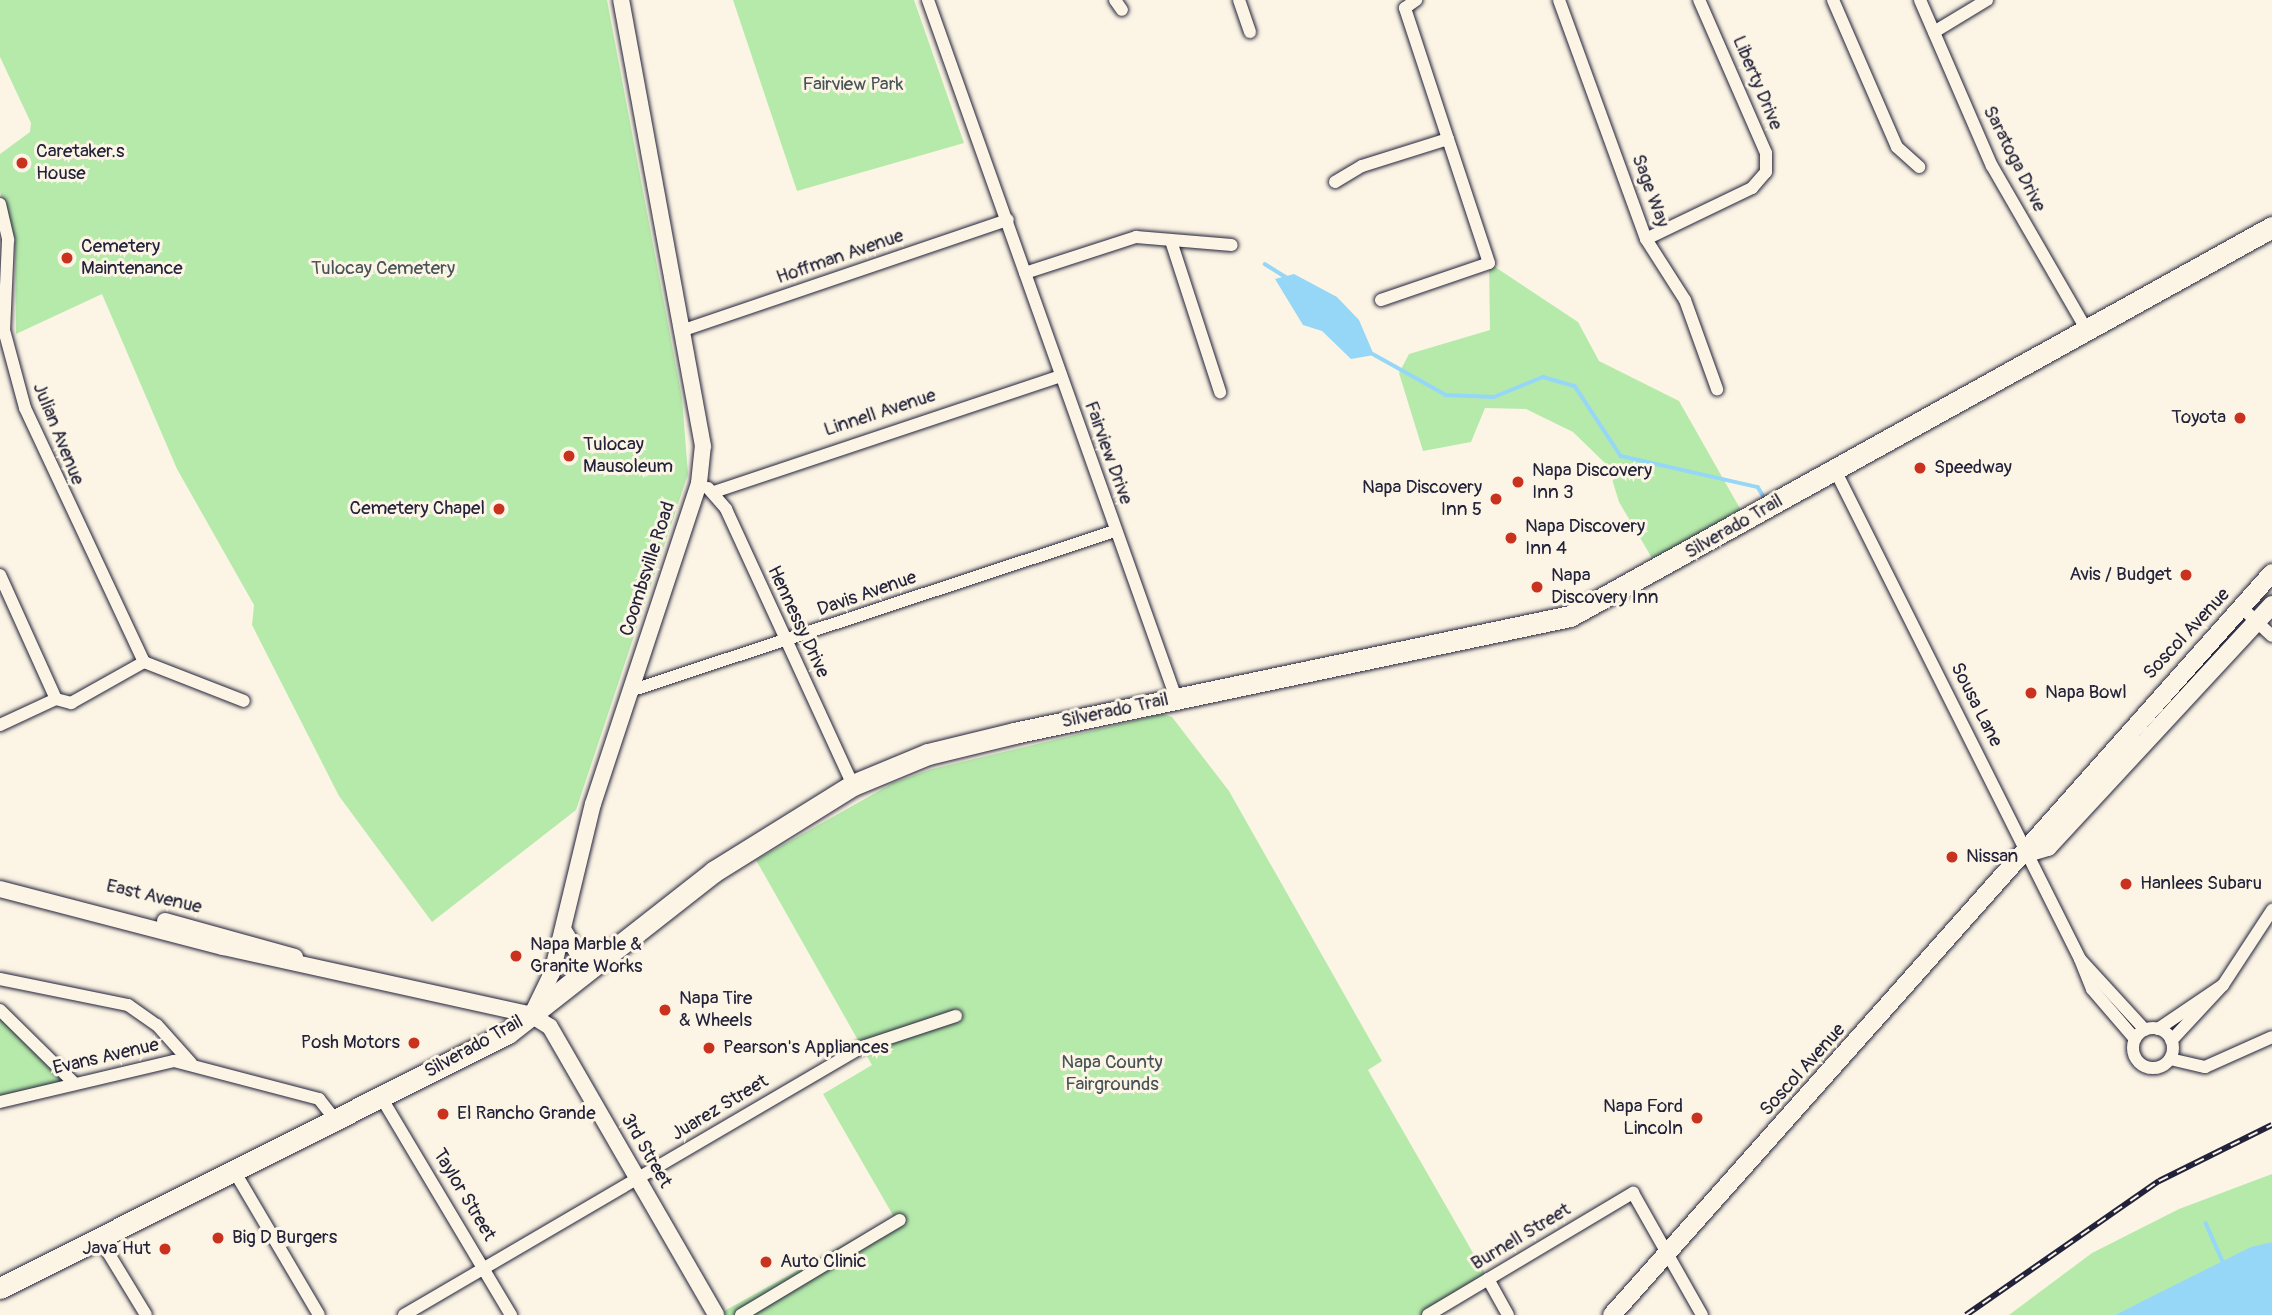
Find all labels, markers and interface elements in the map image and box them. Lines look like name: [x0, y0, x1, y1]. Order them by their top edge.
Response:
street label: Liberty Drive: [1727, 33, 1787, 133]
park label: Fairview Park: [803, 74, 903, 96]
street label: Saratoga Drive: [1978, 102, 2050, 216]
place label: Caretaker.s House: [36, 141, 124, 185]
street label: Sage Way: [1626, 151, 1674, 231]
marker: Caretaker.s House: [14, 155, 30, 171]
street label: Hoffman Avenue: [773, 225, 907, 289]
place label: Cemetery Maintenance: [81, 236, 183, 280]
marker: Cemetery Maintenance: [59, 250, 75, 266]
park label: Tulocay Cemetery: [311, 258, 455, 280]
street label: Julian Avenue: [27, 380, 89, 488]
street label: Linnell Avenue: [821, 384, 939, 442]
street label: Fairview Drive: [1079, 398, 1137, 508]
place label: Toyota: [2171, 407, 2226, 429]
marker: Toyota: [2232, 410, 2248, 426]
place label: Tulocay Mausoleum: [583, 434, 673, 478]
marker: Tulocay Mausoleum: [561, 448, 577, 464]
place label: Speedway: [1934, 457, 2012, 479]
place label: Napa Discovery Inn 3: [1532, 460, 1652, 504]
marker: Speedway: [1912, 460, 1928, 476]
marker: Napa Discovery Inn 3: [1510, 474, 1526, 490]
place label: Napa Discovery Inn 5: [1362, 477, 1482, 521]
street label: Silverado Trail: [1681, 490, 1787, 564]
marker: Napa Discovery Inn 5: [1488, 491, 1504, 507]
place label: Cemetery Chapel: [349, 498, 485, 520]
street label: Coombsville Road: [616, 499, 680, 639]
marker: Cemetery Chapel: [491, 501, 507, 517]
place label: Napa Discovery Inn 4: [1525, 516, 1645, 560]
marker: Napa Discovery Inn 4: [1503, 530, 1519, 546]
street label: Hennessy Drive: [762, 562, 834, 682]
place label: Avis / Budget: [2069, 564, 2172, 586]
place label: Napa Discovery Inn: [1551, 565, 1658, 609]
street label: Davis Avenue: [814, 566, 920, 622]
marker: Avis / Budget: [2178, 567, 2194, 583]
marker: Napa Discovery Inn: [1529, 579, 1545, 595]
street label: Soscol Avenue: [2139, 584, 2235, 684]
street label: Sousa Lane: [1945, 659, 2007, 751]
place label: Napa Bowl: [2045, 682, 2127, 704]
marker: Napa Bowl: [2023, 685, 2039, 701]
street label: Silverado Trail: [1059, 688, 1171, 734]
place label: Nissan: [1966, 846, 2018, 868]
marker: Nissan: [1944, 849, 1960, 865]
place label: Hanlees Subaru: [2140, 873, 2262, 895]
street label: East Avenue: [104, 875, 204, 919]
marker: Hanlees Subaru: [2118, 876, 2134, 892]
place label: Napa Marble & Granite Works: [530, 934, 643, 978]
marker: Napa Marble & Granite Works: [508, 948, 524, 964]
place label: Napa Tire & Wheels: [679, 988, 752, 1032]
marker: Napa Tire & Wheels: [657, 1002, 673, 1018]
street label: Silverado Trail: [421, 1011, 527, 1083]
street label: Soscol Avenue: [1755, 1019, 1851, 1121]
place label: Posh Motors: [301, 1032, 400, 1054]
street label: Evans Avenue: [51, 1034, 161, 1080]
marker: Posh Motors: [406, 1035, 422, 1051]
place label: Pearson's Appliances: [723, 1037, 889, 1059]
marker: Pearson's Appliances: [701, 1040, 717, 1056]
park label: Napa County Fairgrounds: [1061, 1052, 1163, 1096]
street label: Juarez Street: [667, 1070, 773, 1146]
place label: Napa Ford Lincoln: [1603, 1096, 1683, 1140]
place label: El Rancho Grande: [457, 1103, 596, 1125]
marker: El Rancho Grande: [435, 1106, 451, 1122]
street label: 3rd Street: [616, 1110, 676, 1192]
marker: Napa Ford Lincoln: [1689, 1110, 1705, 1126]
street label: Taylor Street: [428, 1145, 500, 1245]
street label: Burnell Street: [1467, 1198, 1575, 1276]
place label: Big D Burgers: [232, 1227, 337, 1249]
marker: Big D Burgers: [210, 1230, 226, 1246]
place label: Java Hut: [82, 1238, 151, 1260]
marker: Java Hut: [157, 1241, 173, 1257]
place label: Auto Clinic: [780, 1251, 866, 1273]
marker: Auto Clinic: [758, 1254, 774, 1270]

